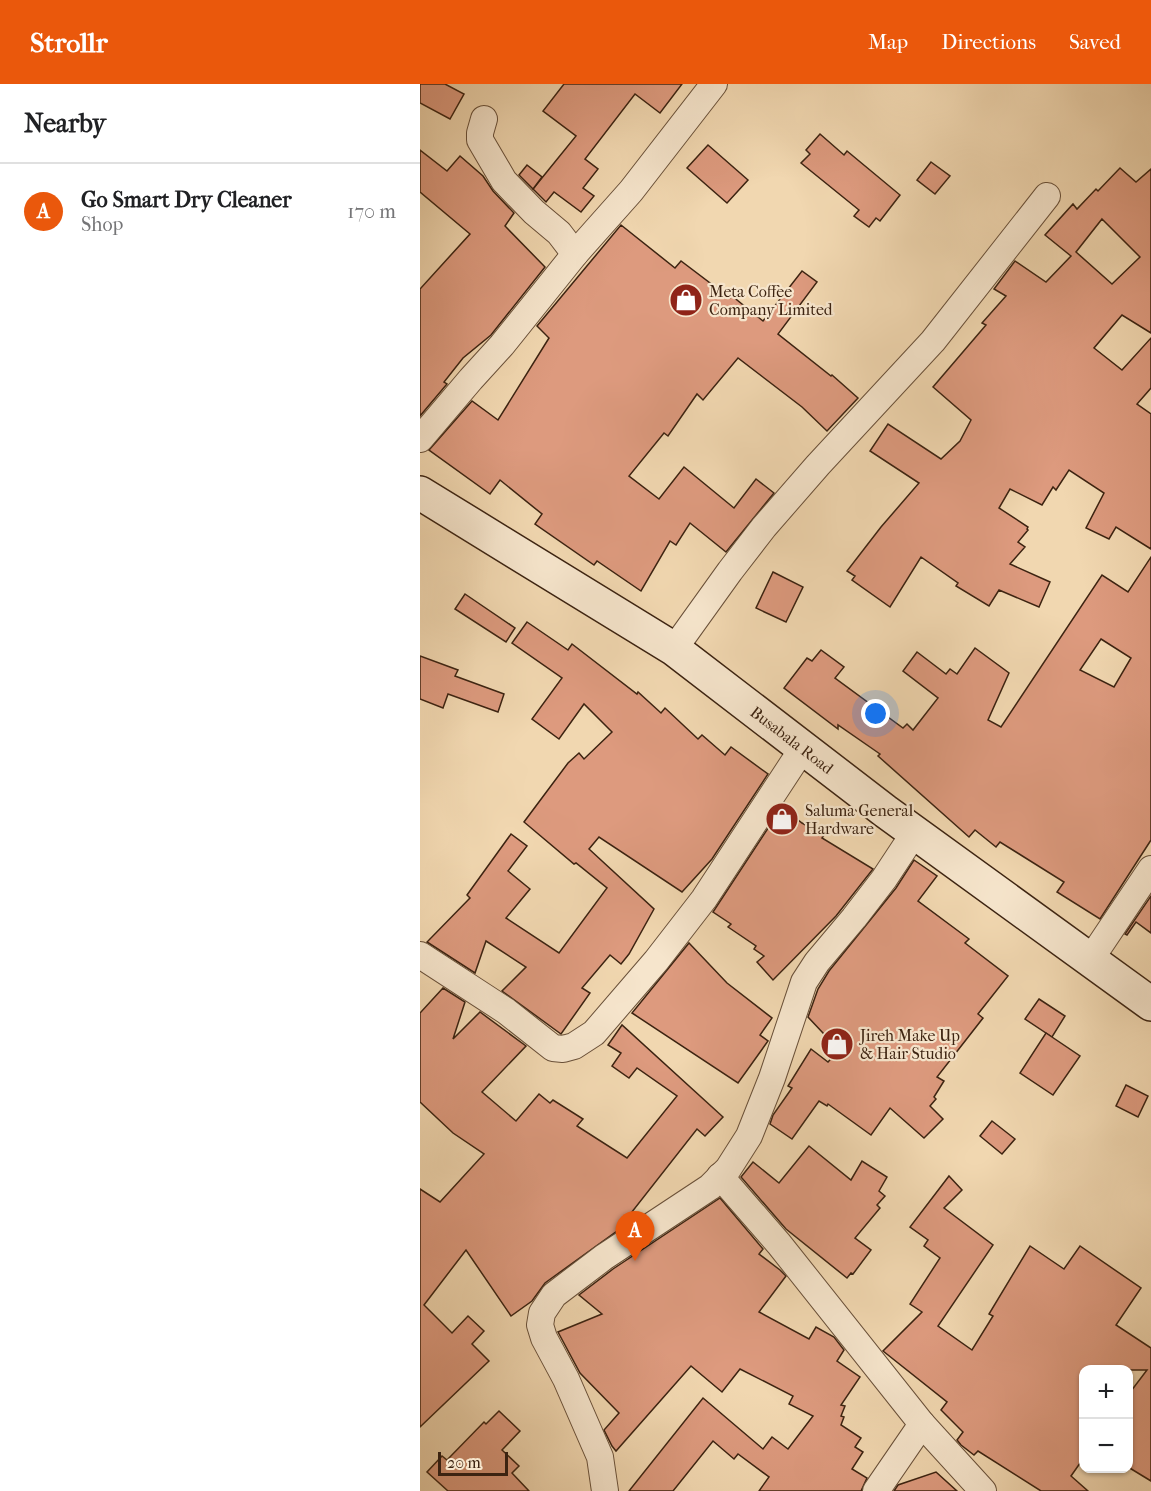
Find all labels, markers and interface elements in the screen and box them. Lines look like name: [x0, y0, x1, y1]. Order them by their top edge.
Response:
text: Strollr: [30, 26, 108, 59]
text: Map: [868, 30, 908, 54]
text: Directions: [941, 30, 1036, 54]
text: Saved: [1069, 30, 1121, 54]
text: Nearby: [24, 108, 106, 139]
text: Go Smart Dry Cleaner: [81, 187, 292, 213]
text: A: [37, 200, 50, 223]
text: 170 m: [347, 200, 396, 223]
text: Shop: [81, 213, 123, 236]
shop icon: Meta Coffee Company Limited: [668, 282, 704, 318]
place label: Meta Coffee Company Limited: [709, 282, 833, 319]
your location: [861, 699, 890, 728]
street label: Busabala Road: [747, 702, 837, 778]
shop icon: Saluma General Hardware: [764, 801, 800, 837]
place label: Saluma General Hardware: [805, 801, 914, 838]
shop icon: Jireh Make Up & Hair Studio: [819, 1026, 855, 1062]
place label: Jireh Make Up & Hair Studio: [858, 1026, 960, 1063]
pin: A: [616, 1212, 654, 1261]
map controls: [1079, 1365, 1133, 1473]
button: +: [1079, 1365, 1133, 1419]
button: −: [1079, 1419, 1133, 1473]
scale bar: [438, 1449, 508, 1476]
text: 20 m: [447, 1453, 481, 1472]

